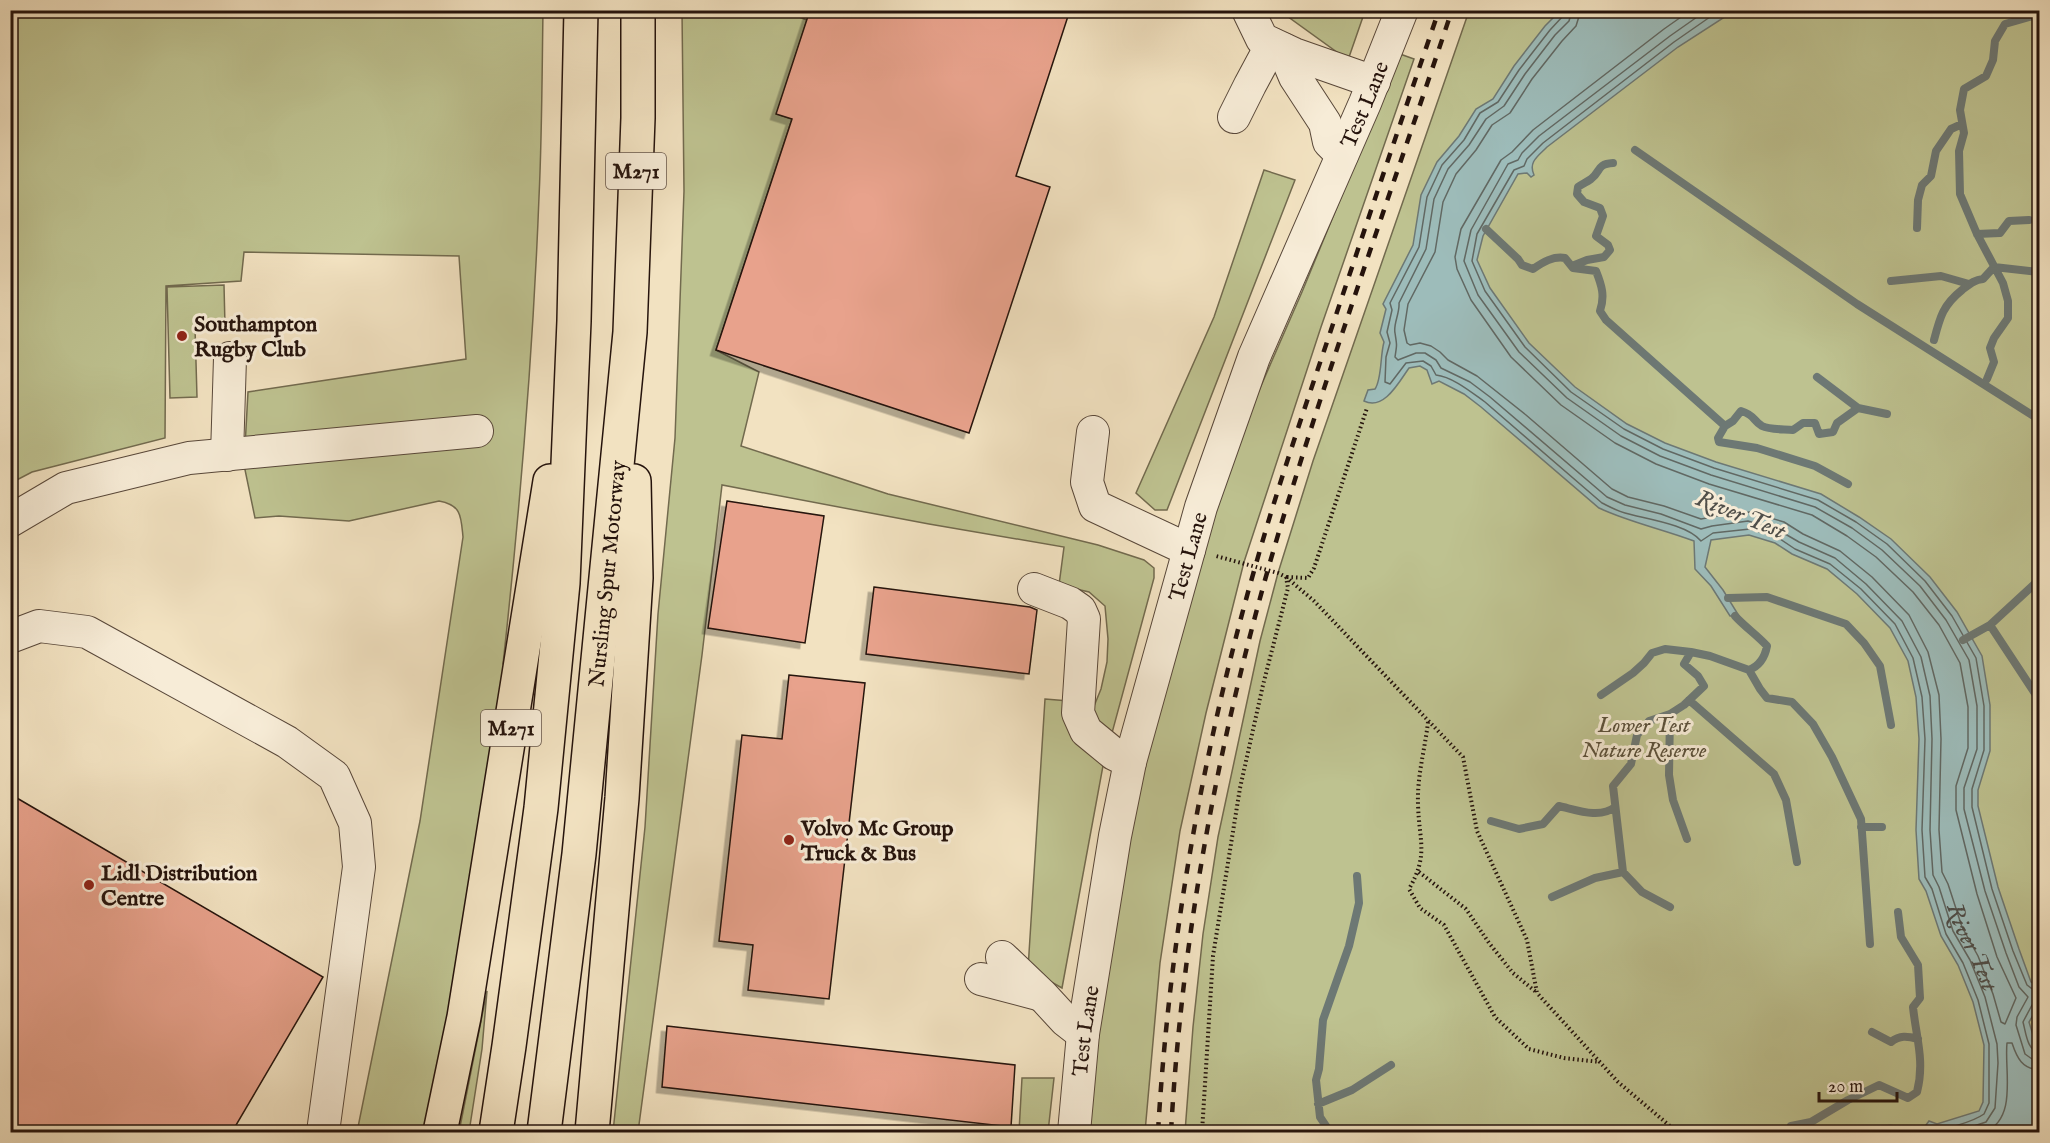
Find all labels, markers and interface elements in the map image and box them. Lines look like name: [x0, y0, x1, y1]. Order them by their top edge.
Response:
street label: Test Lane: [1335, 57, 1396, 153]
road number: M271: [606, 153, 666, 189]
place label: Southampton Rugby Club: [194, 311, 317, 364]
marker: Southampton Rugby Club: [175, 329, 189, 343]
street label: Nursling Spur Motorway: [583, 459, 633, 688]
water label: River Test: [1691, 483, 1791, 548]
street label: Test Lane: [1163, 509, 1215, 605]
road number: M271: [481, 710, 541, 746]
park label: Lower Test Nature Reserve: [1582, 712, 1707, 765]
place label: Volvo Mc Group Truck & Bus: [800, 815, 954, 868]
marker: Volvo Mc Group Truck & Bus: [782, 833, 796, 847]
place label: Lidl Distribution Centre: [101, 860, 258, 913]
marker: Lidl Distribution Centre: [82, 878, 96, 892]
water label: River Test: [1938, 899, 2005, 997]
street label: Test Lane: [1067, 983, 1107, 1077]
scale bar: [1819, 1065, 1897, 1103]
text: 20 m: [1828, 1076, 1863, 1099]

